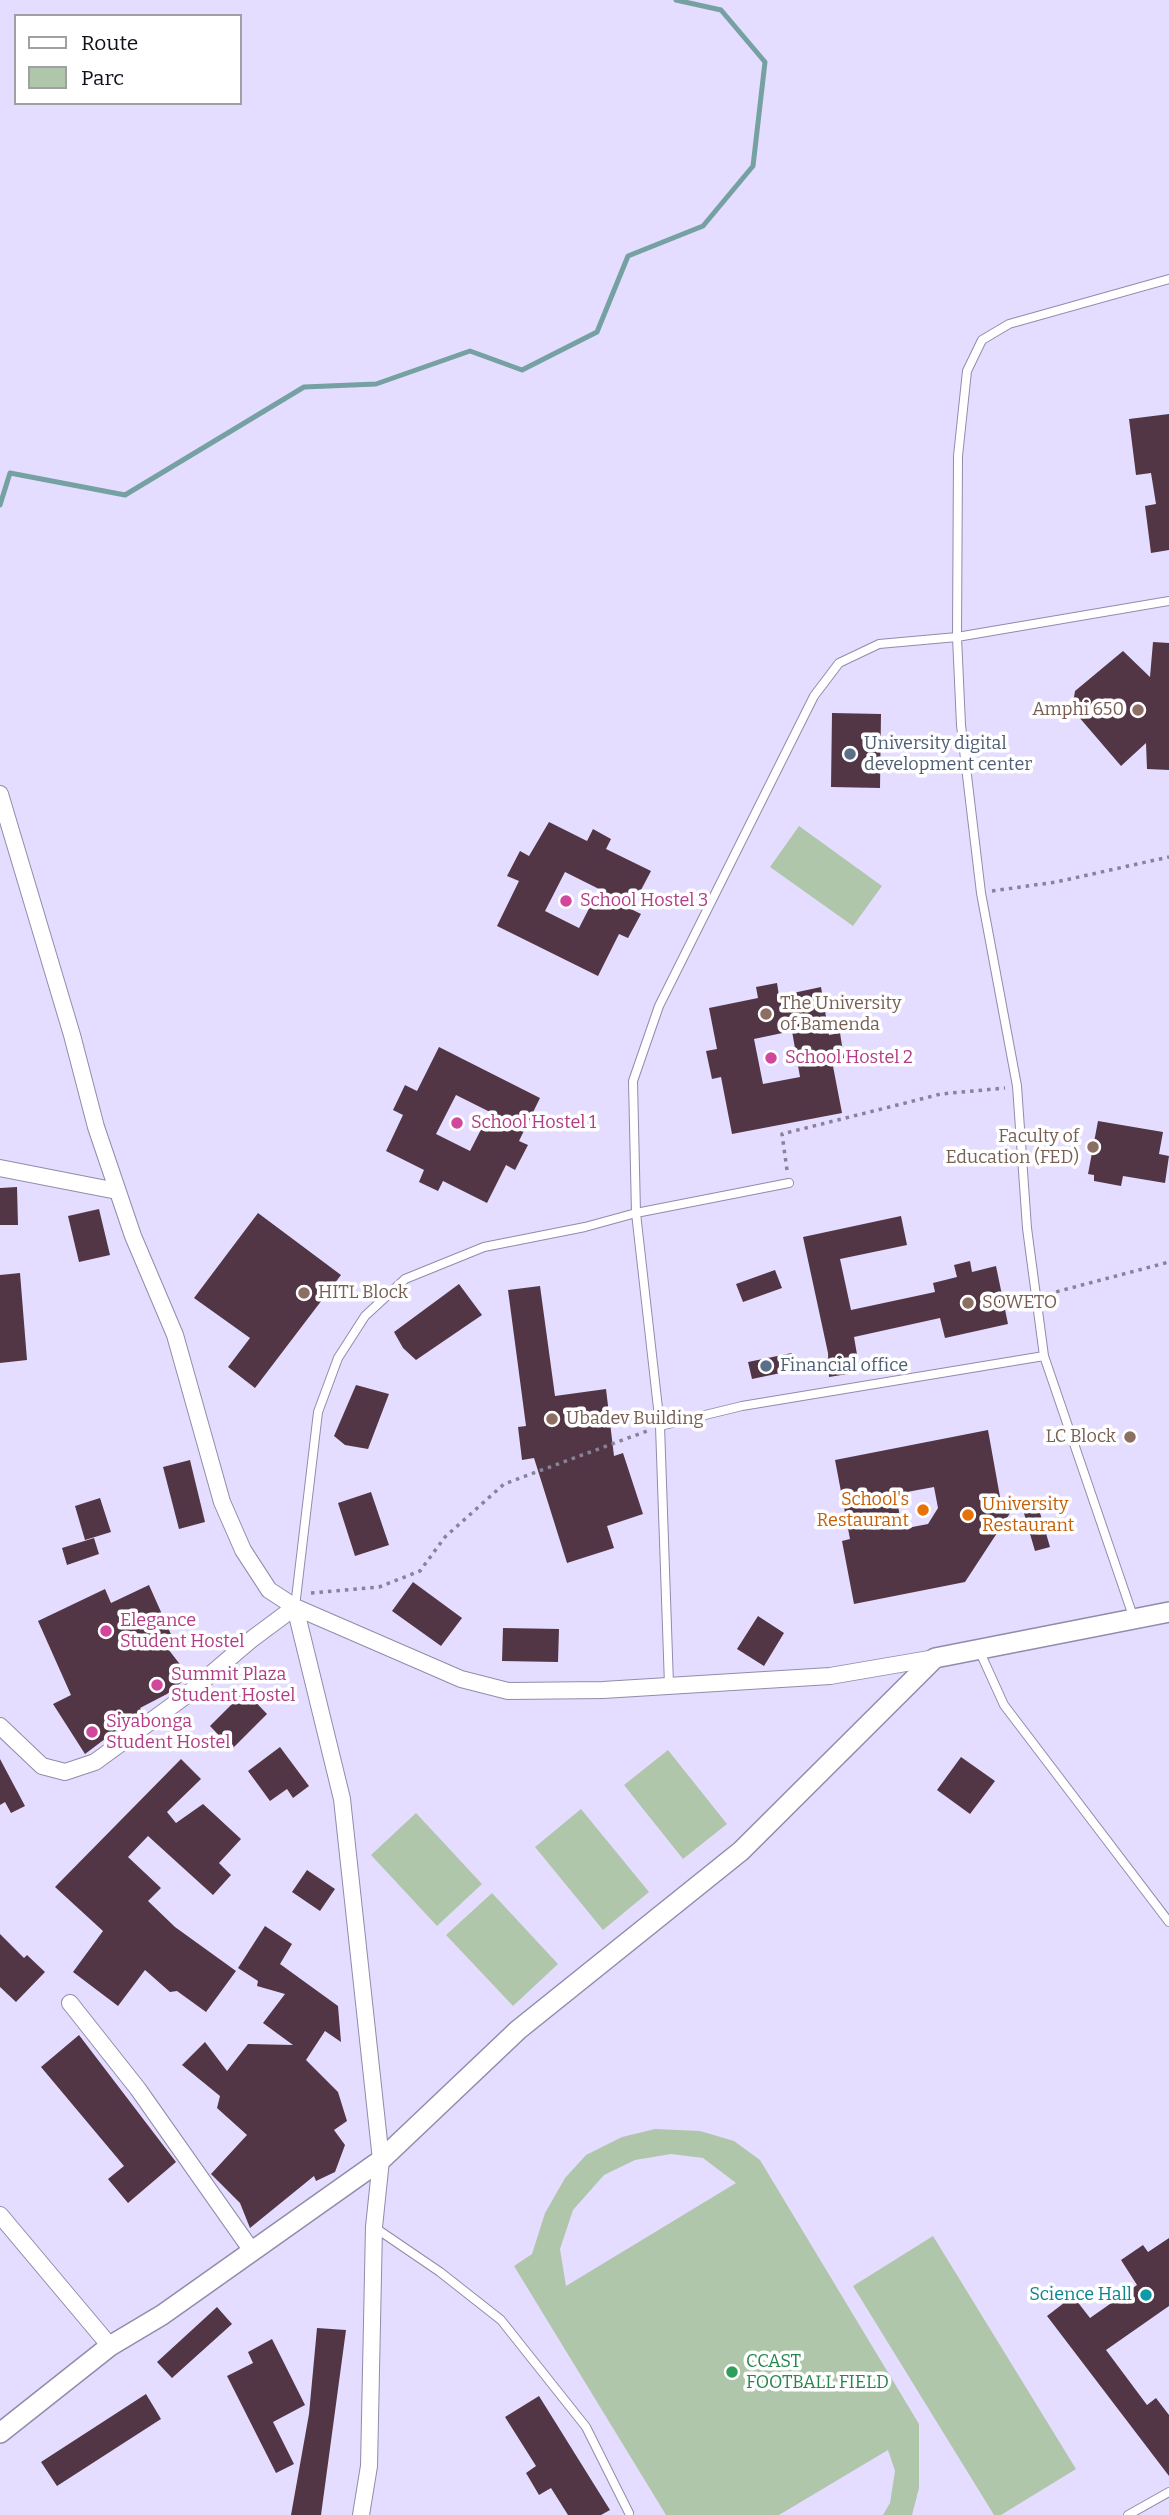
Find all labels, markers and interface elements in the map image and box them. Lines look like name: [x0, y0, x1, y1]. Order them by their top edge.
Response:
legend: [14, 14, 242, 105]
text: Route: [81, 30, 138, 56]
text: Parc: [81, 65, 124, 91]
place label: Amphi 650: [1032, 699, 1124, 721]
marker: Amphi 650: [1130, 702, 1146, 718]
place label: University digital development center: [864, 733, 1032, 776]
marker: University digital development center: [842, 746, 858, 762]
place label: School Hostel 3: [580, 890, 708, 912]
marker: School Hostel 3: [558, 893, 574, 909]
place label: The University of Bamenda: [780, 993, 901, 1036]
marker: The University of Bamenda: [758, 1006, 774, 1022]
place label: School Hostel 2: [785, 1047, 913, 1069]
marker: School Hostel 2: [763, 1050, 779, 1066]
place label: School Hostel 1: [471, 1112, 596, 1134]
marker: School Hostel 1: [449, 1115, 465, 1131]
place label: Faculty of Education (FED): [945, 1126, 1079, 1168]
marker: Faculty of Education (FED): [1085, 1139, 1101, 1155]
place label: HITL Block: [318, 1282, 408, 1304]
marker: HITL Block: [296, 1285, 312, 1301]
place label: SOWETO: [982, 1292, 1057, 1314]
marker: SOWETO: [960, 1295, 976, 1311]
place label: Financial office: [780, 1355, 908, 1377]
marker: Financial office: [758, 1358, 774, 1374]
place label: Ubadev Building: [566, 1408, 704, 1430]
marker: Ubadev Building: [544, 1411, 560, 1427]
place label: LC Block: [1045, 1426, 1116, 1448]
marker: LC Block: [1122, 1429, 1138, 1445]
place label: School's Restaurant: [817, 1489, 909, 1532]
place label: University Restaurant: [982, 1494, 1074, 1536]
marker: School's Restaurant: [915, 1502, 931, 1518]
marker: University Restaurant: [960, 1507, 976, 1523]
place label: Elegance Student Hostel: [120, 1610, 245, 1652]
marker: Elegance Student Hostel: [98, 1623, 114, 1639]
place label: Summit Plaza Student Hostel: [171, 1664, 296, 1706]
marker: Summit Plaza Student Hostel: [149, 1677, 165, 1693]
place label: Siyabonga Student Hostel: [106, 1711, 231, 1754]
marker: Siyabonga Student Hostel: [84, 1724, 100, 1740]
place label: Science Hall: [1029, 2284, 1132, 2306]
marker: Science Hall: [1138, 2287, 1154, 2303]
place label: CCAST FOOTBALL FIELD: [746, 2351, 889, 2394]
marker: CCAST FOOTBALL FIELD: [724, 2364, 740, 2380]

